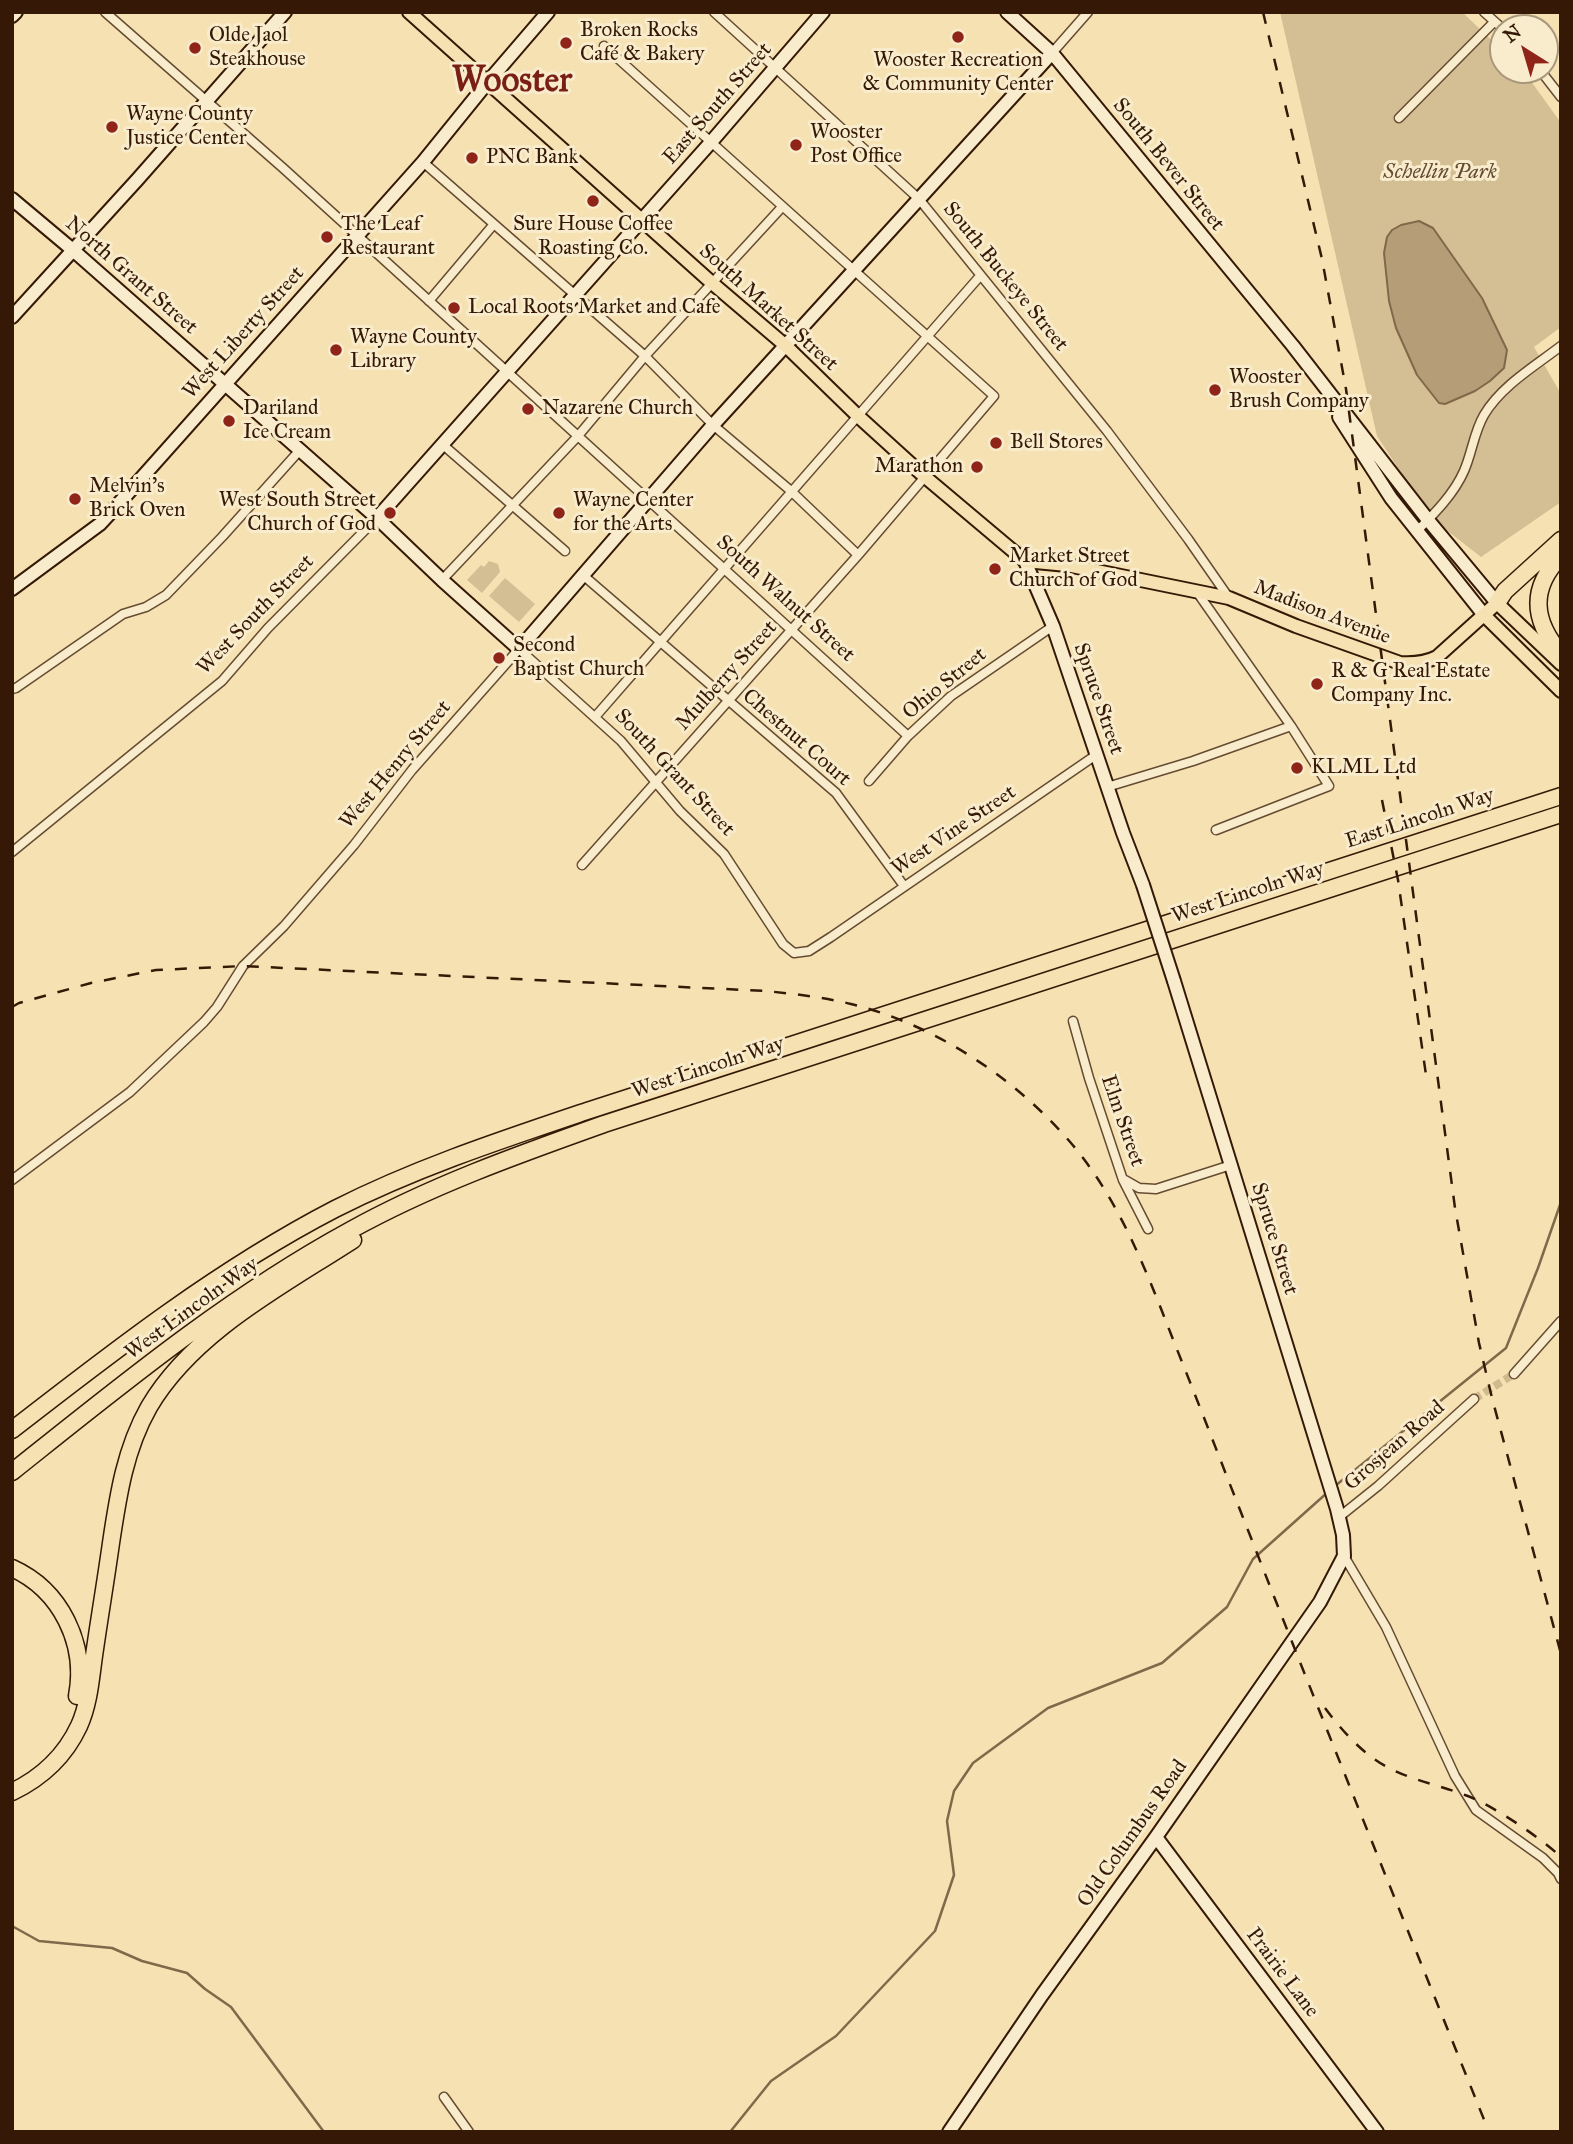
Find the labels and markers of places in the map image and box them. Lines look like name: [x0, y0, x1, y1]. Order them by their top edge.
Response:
place label: Broken Rocks Café & Bakery: [580, 18, 704, 68]
place label: Olde Jaol Steakhouse: [209, 23, 306, 73]
marker: Wooster Recreation & Community Center: [950, 29, 966, 45]
marker: Broken Rocks Café & Bakery: [558, 35, 574, 51]
marker: Olde Jaol Steakhouse: [187, 40, 203, 56]
place label: Wooster Recreation & Community Center: [863, 48, 1053, 98]
place label: Wayne County Justice Center: [126, 102, 253, 152]
marker: Wayne County Justice Center: [104, 119, 120, 135]
place label: Wooster Post Office: [810, 120, 902, 170]
marker: Wooster Post Office: [788, 137, 804, 153]
place label: PNC Bank: [486, 145, 578, 171]
marker: PNC Bank: [464, 150, 480, 166]
marker: Sure House Coffee Roasting Co.: [585, 193, 601, 209]
place label: The Leaf Restaurant: [341, 212, 435, 262]
place label: Sure House Coffee Roasting Co.: [513, 212, 673, 262]
marker: The Leaf Restaurant: [319, 229, 335, 245]
place label: Local Roots Market and Cafe: [468, 295, 721, 321]
marker: Local Roots Market and Cafe: [446, 300, 462, 316]
place label: Wayne County Library: [350, 325, 477, 375]
marker: Wayne County Library: [328, 342, 344, 358]
place label: Wooster Brush Company: [1229, 365, 1369, 415]
marker: Wooster Brush Company: [1207, 382, 1223, 398]
place label: Dariland Ice Cream: [243, 396, 331, 446]
place label: Nazarene Church: [542, 396, 693, 422]
marker: Nazarene Church: [520, 401, 536, 417]
marker: Dariland Ice Cream: [221, 413, 237, 429]
place label: Bell Stores: [1010, 430, 1103, 456]
marker: Bell Stores: [988, 435, 1004, 451]
place label: Marathon: [875, 454, 963, 480]
marker: Marathon: [969, 459, 985, 475]
place label: Melvin's Brick Oven: [89, 474, 185, 524]
place label: West South Street Church of God: [219, 488, 376, 538]
place label: Wayne Center for the Arts: [573, 488, 693, 538]
marker: Melvin's Brick Oven: [67, 491, 83, 507]
marker: West South Street Church of God: [382, 505, 398, 521]
marker: Wayne Center for the Arts: [551, 505, 567, 521]
place label: Market Street Church of God: [1009, 544, 1138, 594]
marker: Market Street Church of God: [987, 561, 1003, 577]
place label: Second Baptist Church: [513, 633, 644, 683]
marker: Second Baptist Church: [491, 650, 507, 666]
place label: R & G Real Estate Company Inc.: [1331, 659, 1490, 709]
marker: R & G Real Estate Company Inc.: [1309, 676, 1325, 692]
place label: KLML Ltd: [1311, 755, 1417, 781]
marker: KLML Ltd: [1289, 760, 1305, 776]

